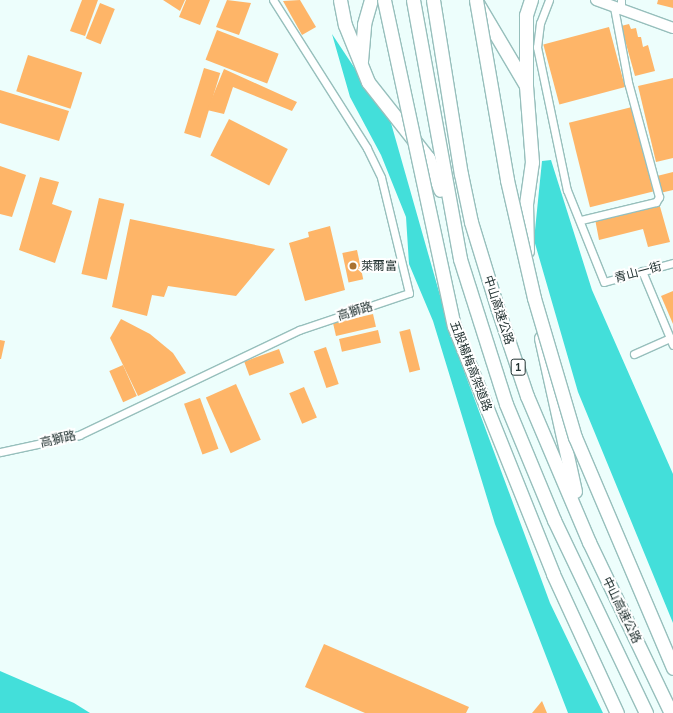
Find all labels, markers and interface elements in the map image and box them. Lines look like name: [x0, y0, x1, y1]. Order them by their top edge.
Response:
place label: 萊爾富: [361, 259, 397, 273]
street label: 青山一街: [613, 259, 663, 285]
marker: 萊爾富: [348, 261, 358, 271]
street label: 中山高速公路: [481, 274, 517, 346]
street label: 高獅路: [336, 299, 374, 323]
street label: 五股楊梅高架道路: [447, 319, 495, 413]
road number: 1: [510, 358, 526, 376]
street label: 高獅路: [39, 428, 77, 450]
street label: 中山高速公路: [600, 574, 644, 646]

